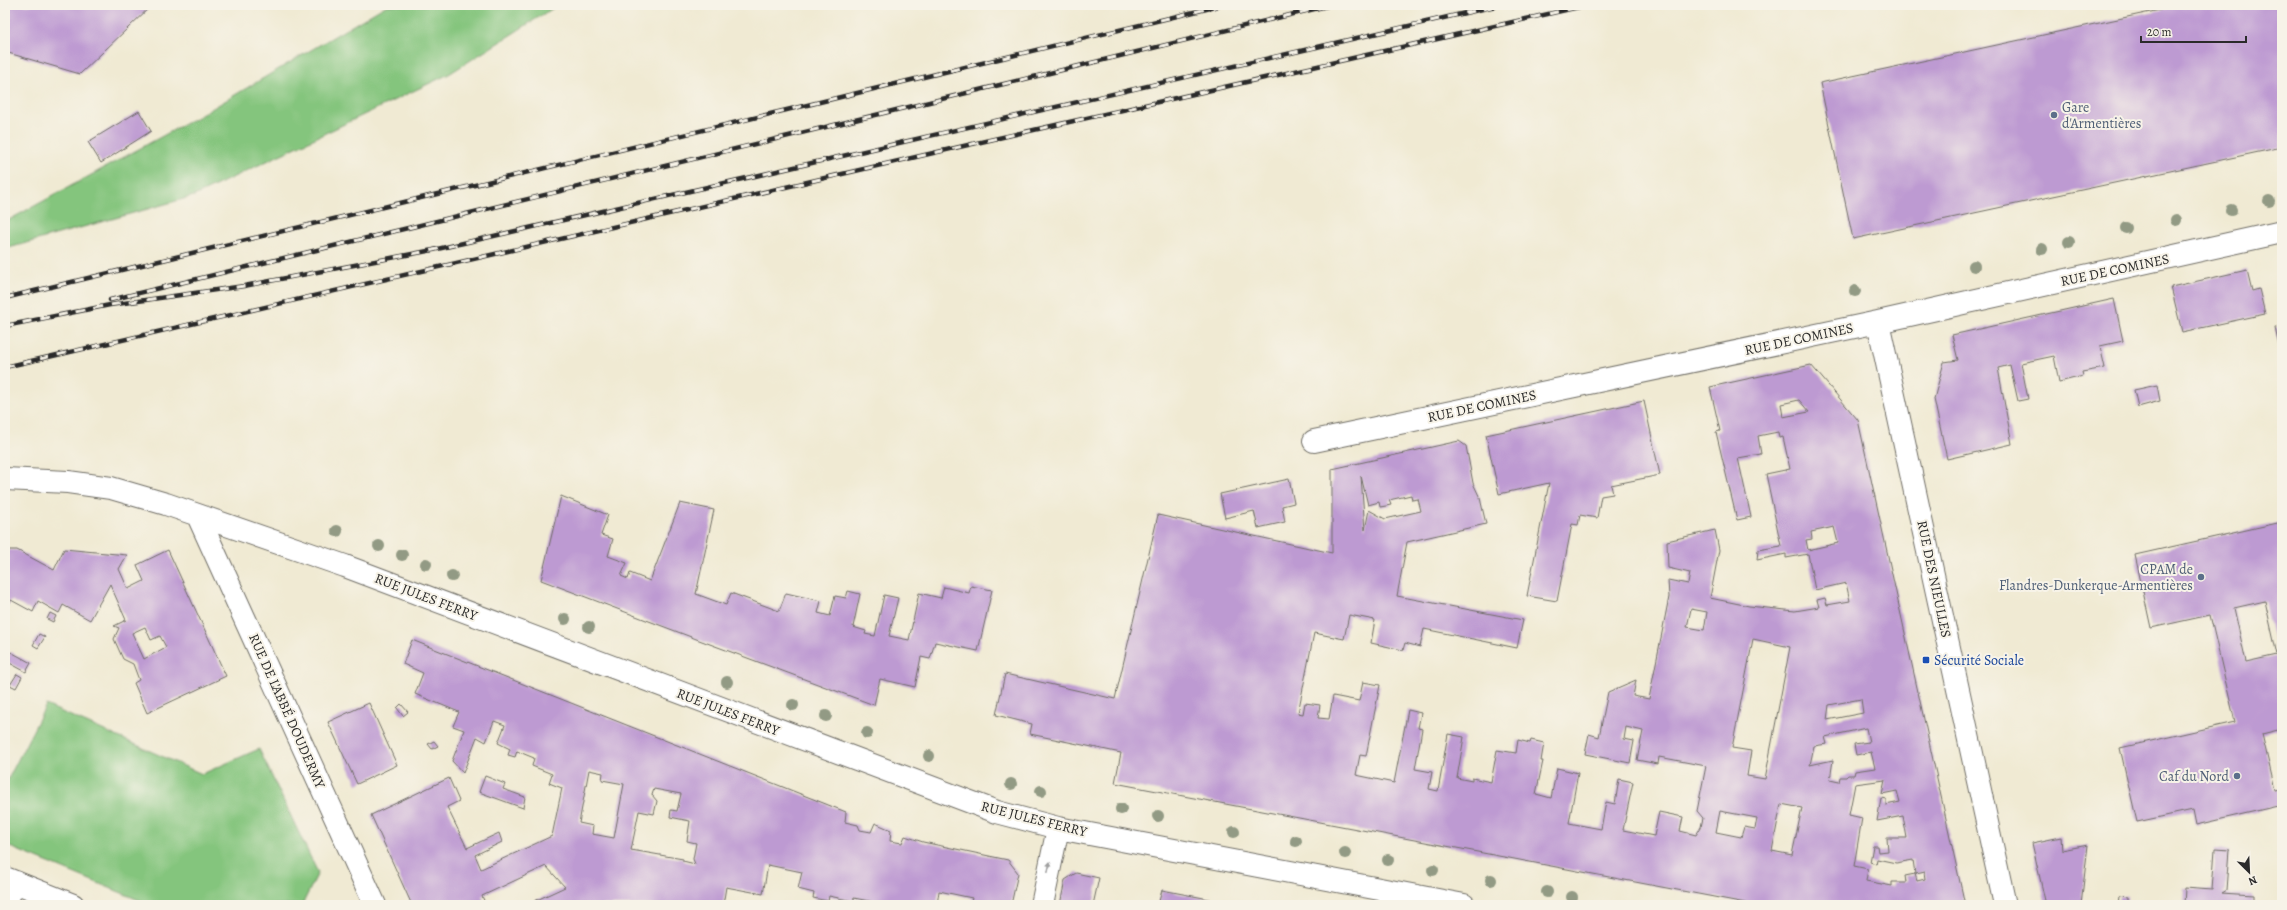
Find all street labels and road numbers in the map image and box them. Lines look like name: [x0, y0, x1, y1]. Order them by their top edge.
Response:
street label: RUE DE COMINES: [2059, 249, 2171, 291]
street label: RUE DE COMINES: [1743, 318, 1855, 360]
street label: RUE DE COMINES: [1426, 385, 1538, 427]
street label: RUE DES NIEULLES: [1912, 519, 1956, 639]
street label: RUE JULES FERRY: [372, 569, 480, 625]
street label: RUE DE L'ABBÉ DOUDERMY: [244, 631, 330, 792]
street label: RUE JULES FERRY: [674, 684, 782, 740]
street label: RUE JULES FERRY: [979, 797, 1089, 841]

